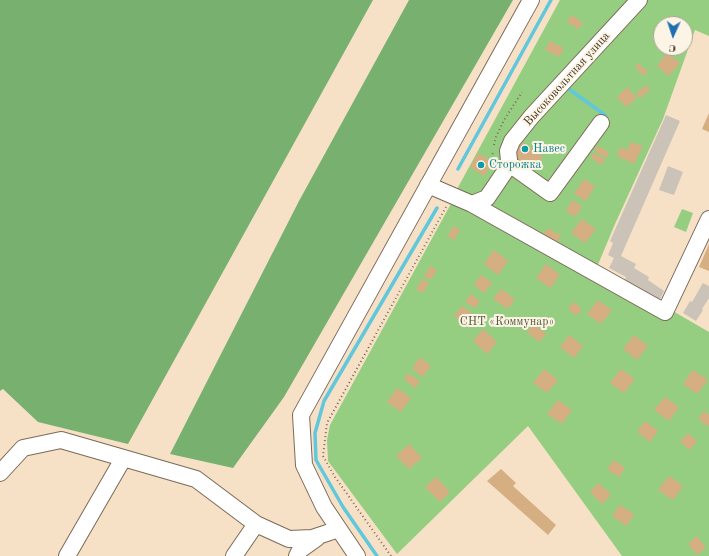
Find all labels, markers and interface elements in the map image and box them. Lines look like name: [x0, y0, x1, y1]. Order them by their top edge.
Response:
north arrow: [653, 16, 693, 56]
street label: Высоковольтная улица: [521, 29, 613, 129]
text: С: [668, 42, 676, 53]
place label: Навес: [533, 142, 565, 156]
marker: Навес: [520, 144, 530, 154]
place label: Сторожка: [489, 158, 541, 172]
marker: Сторожка: [476, 160, 486, 170]
park label: СНТ «Коммунар»: [460, 315, 554, 329]

